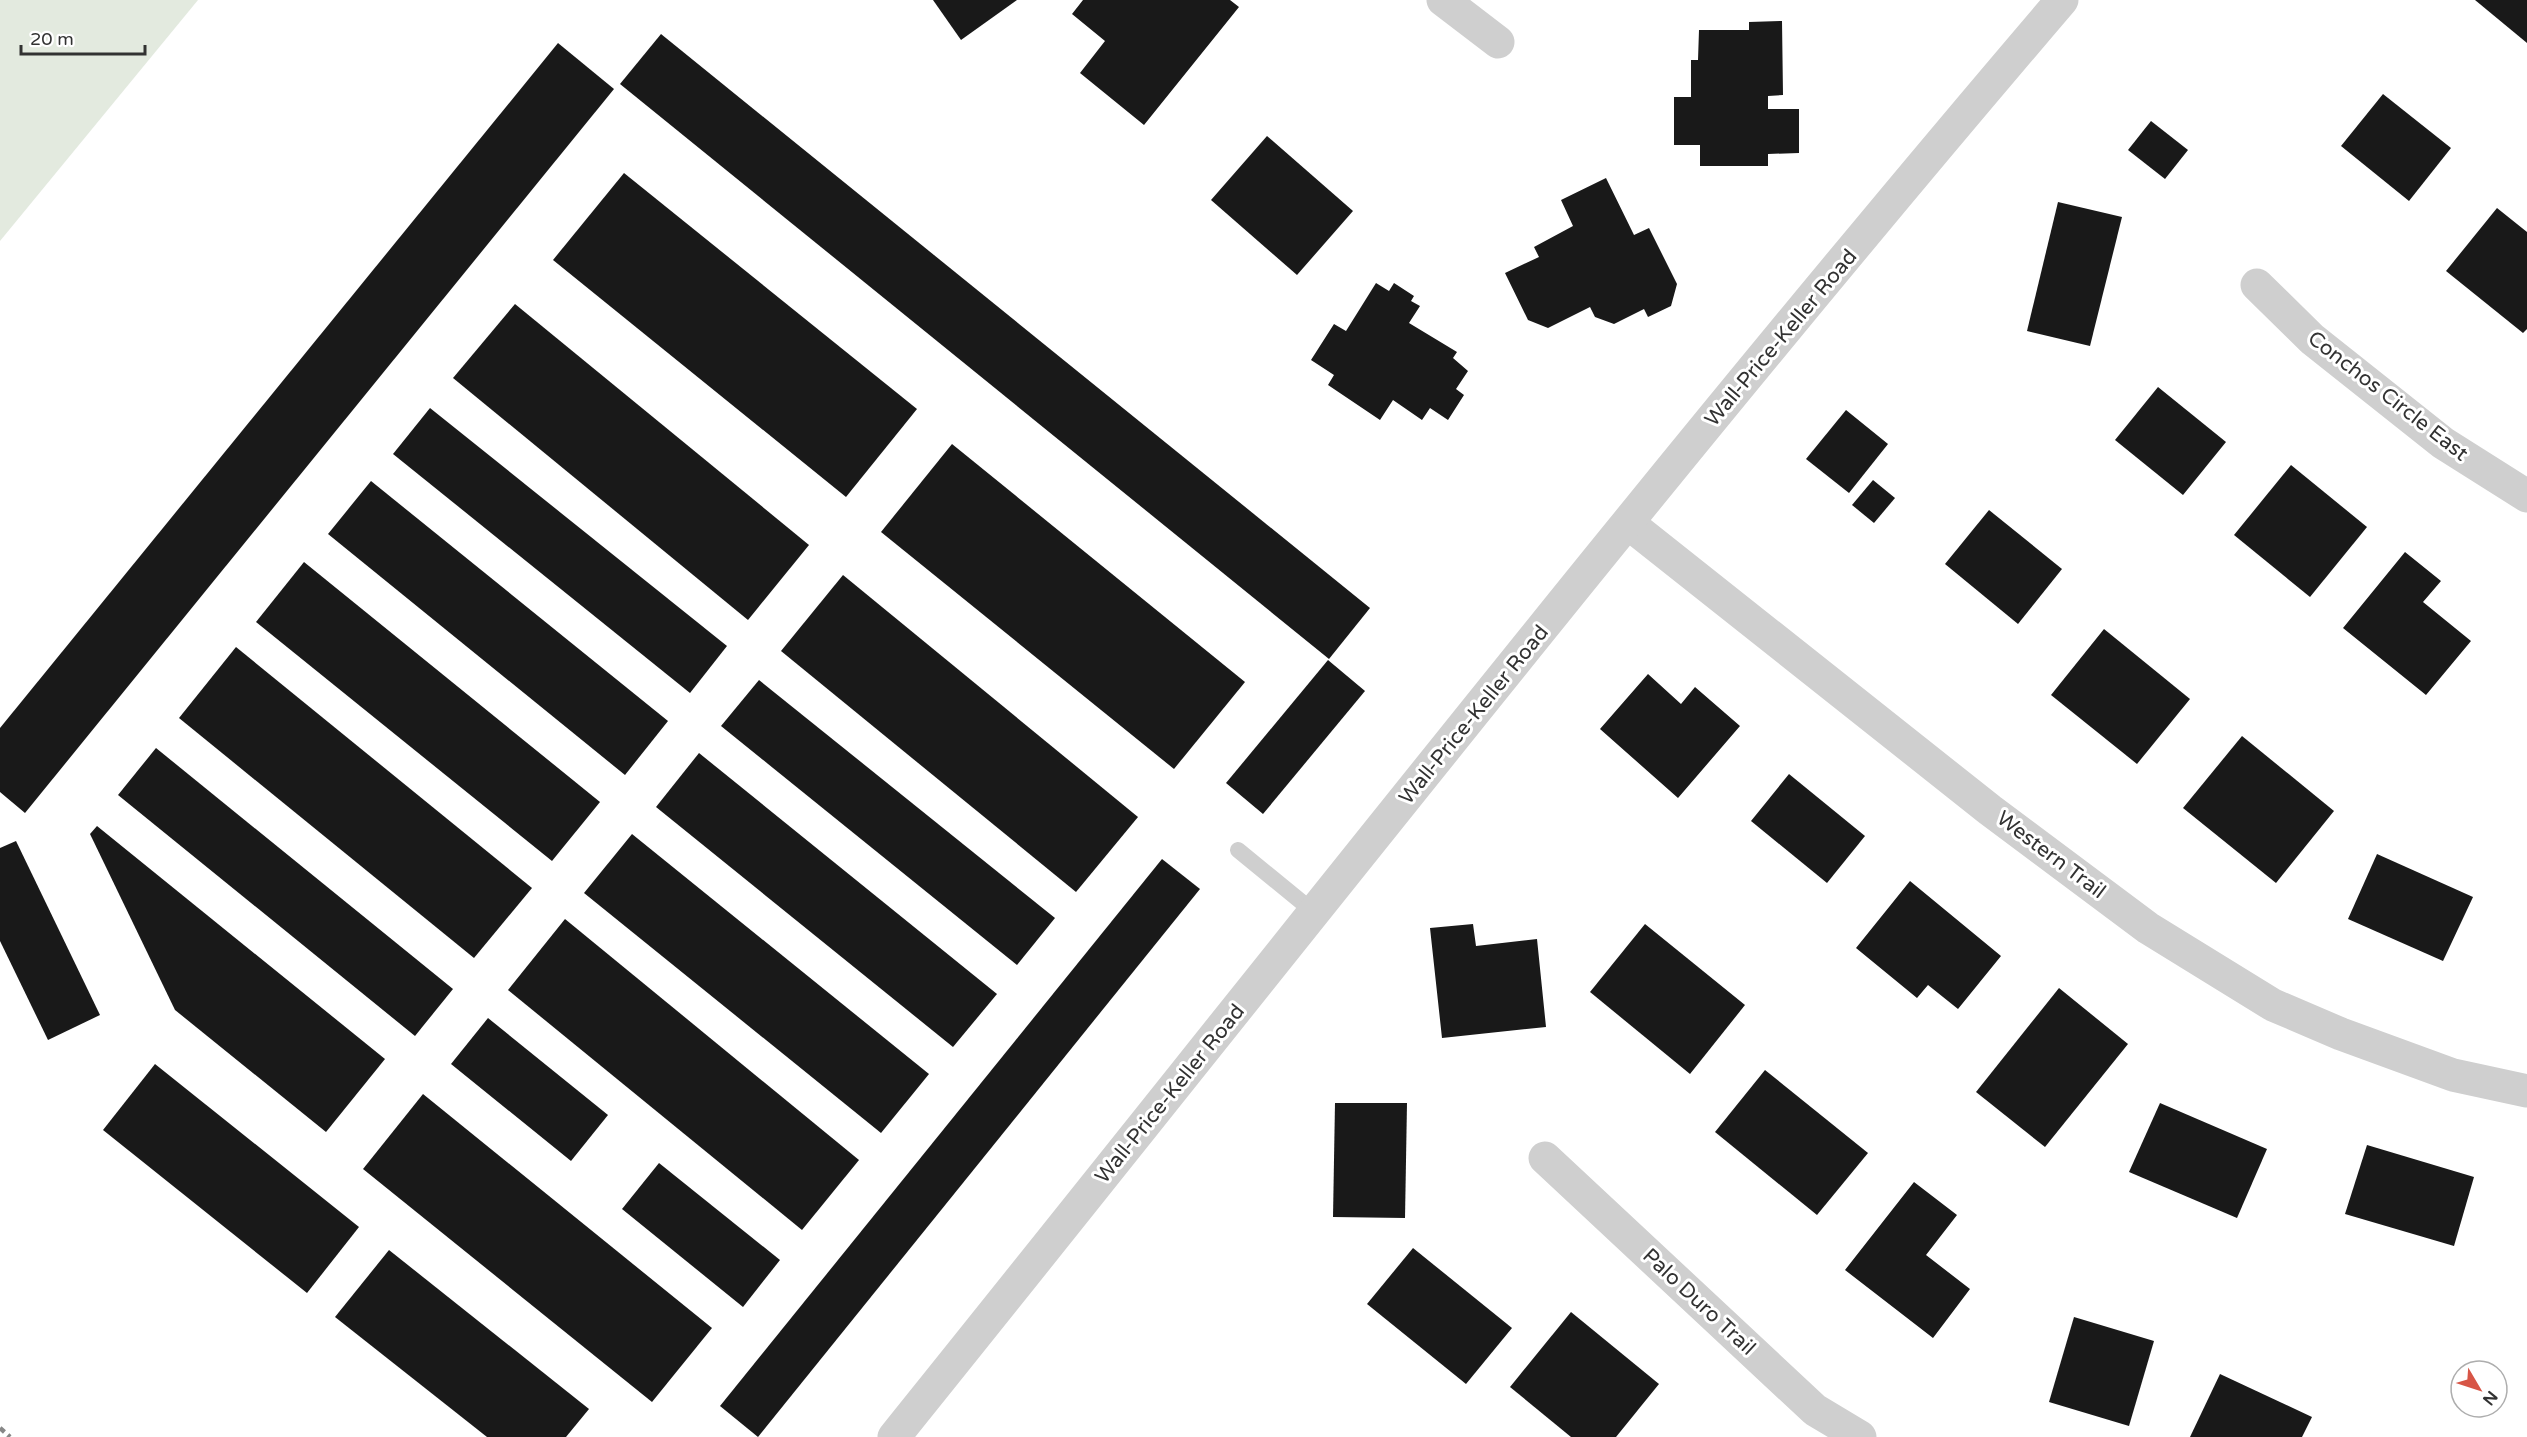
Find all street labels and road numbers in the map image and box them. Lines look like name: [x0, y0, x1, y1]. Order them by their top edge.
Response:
street label: Wall-Price-Keller Road: [1700, 244, 1862, 432]
street label: Conchos Circle East: [2303, 326, 2473, 466]
street label: Wall-Price-Keller Road: [1394, 620, 1554, 810]
street label: Western Trail: [1992, 806, 2110, 904]
street label: Wall-Price-Keller Road: [1090, 999, 1250, 1189]
street label: Palo Duro Trail: [1637, 1243, 1761, 1361]

